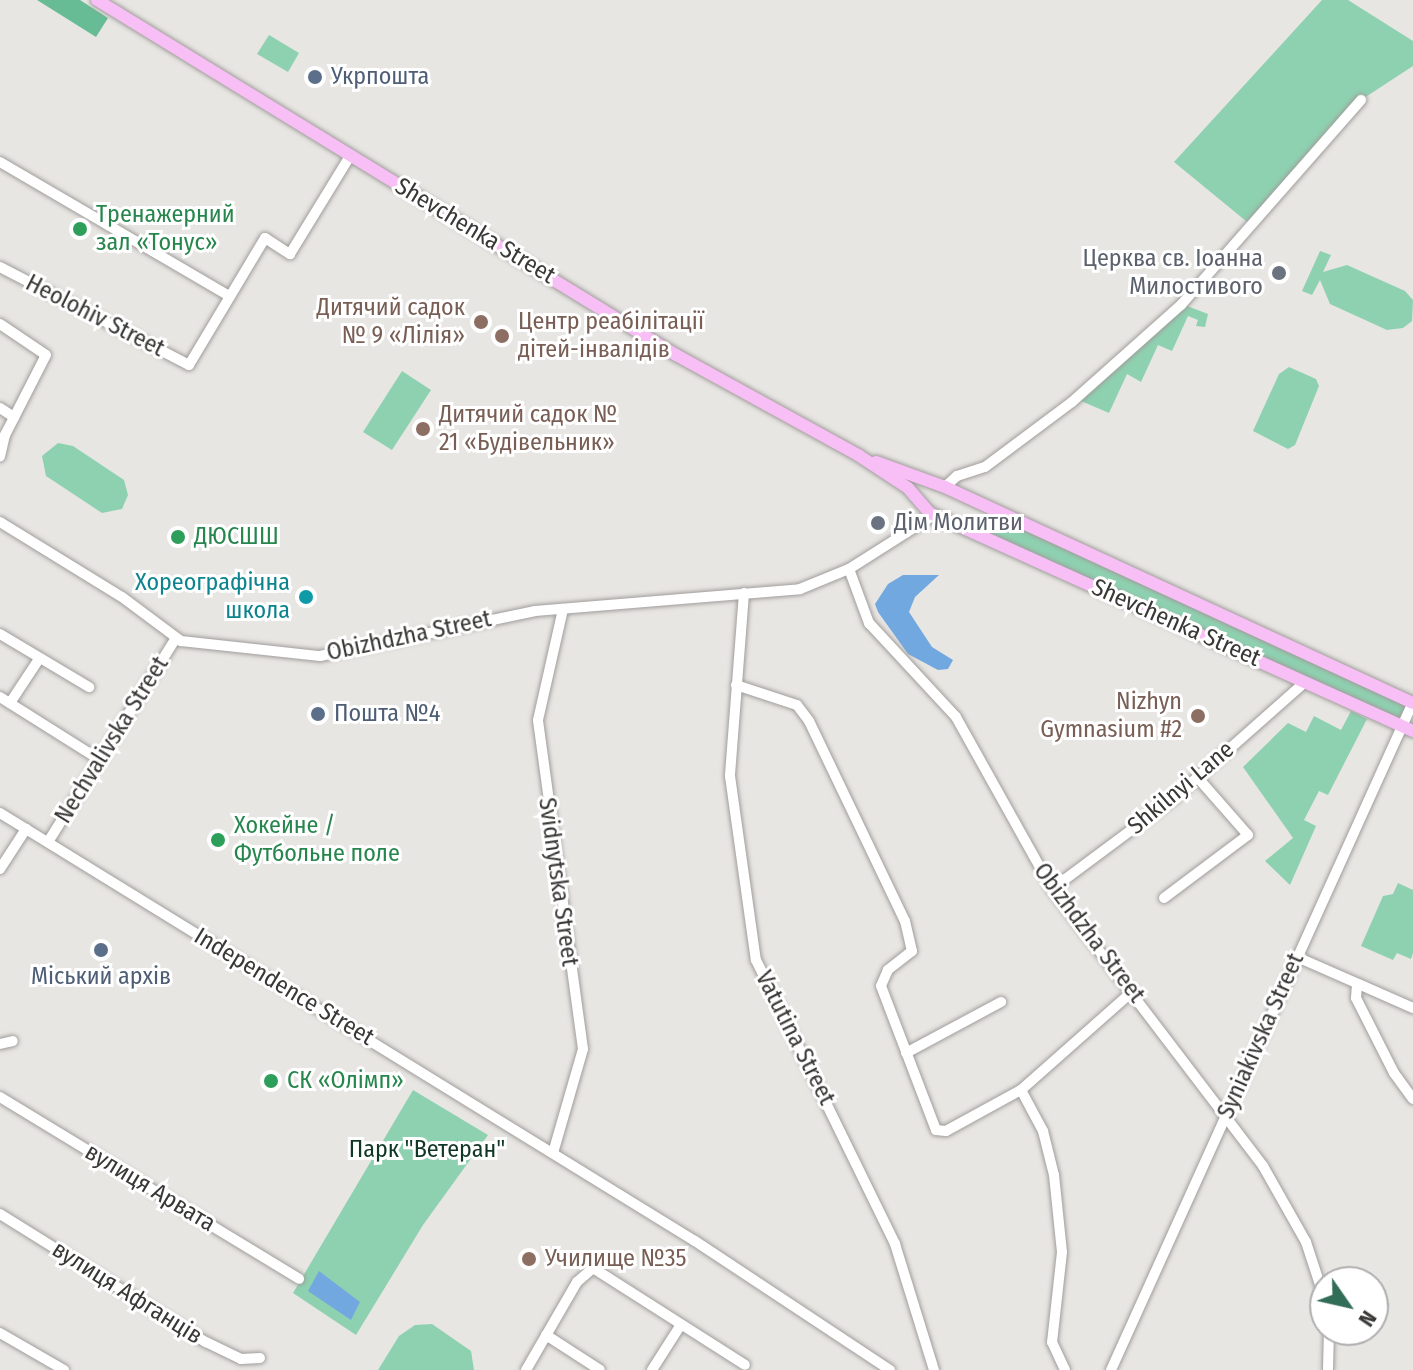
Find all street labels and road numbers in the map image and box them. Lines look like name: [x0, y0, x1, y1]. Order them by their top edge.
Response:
street label: Shevchenka Street: [390, 172, 560, 290]
street label: Heolohiv Street: [21, 269, 169, 363]
street label: Shevchenka Street: [1087, 573, 1265, 673]
street label: Obizhdzha Street: [324, 605, 494, 667]
street label: Nechvalivska Street: [49, 651, 175, 829]
street label: Shkilnyi Lane: [1122, 735, 1240, 841]
street label: Svidnytska Street: [532, 796, 584, 968]
street label: Obizhdzha Street: [1027, 857, 1151, 1009]
street label: Independence Street: [189, 922, 379, 1052]
street label: Syniakivska Street: [1212, 949, 1310, 1123]
street label: Vatutina Street: [749, 966, 841, 1110]
street label: вулиця Арвата: [80, 1138, 220, 1238]
street label: вулиця Афганців: [47, 1235, 207, 1351]

